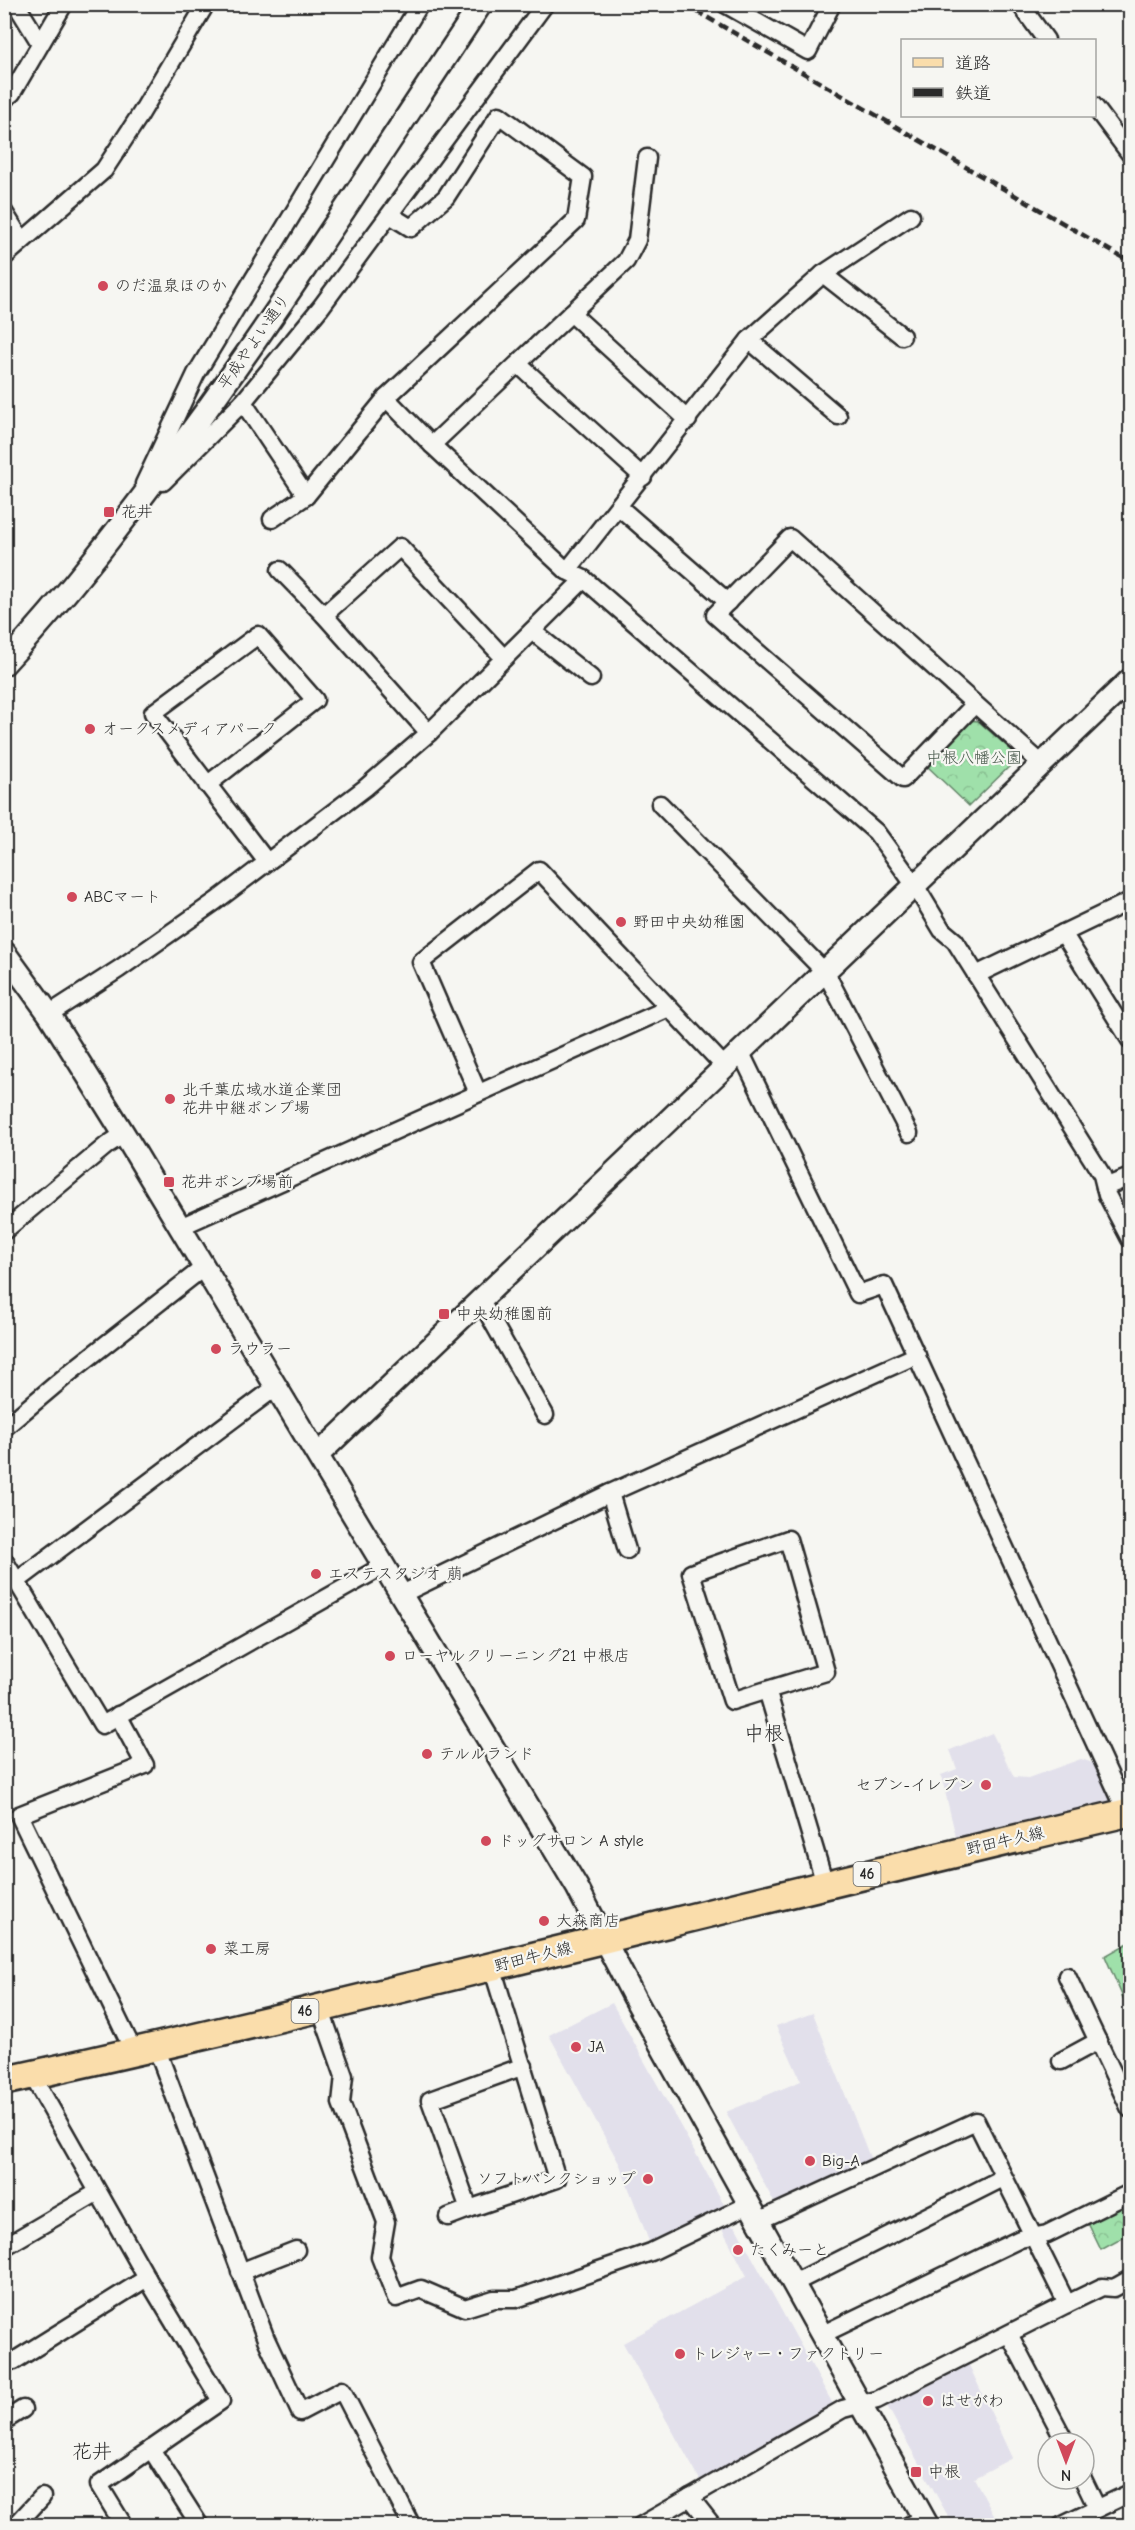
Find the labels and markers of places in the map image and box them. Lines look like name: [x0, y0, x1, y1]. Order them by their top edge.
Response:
place label: のだ温泉ほのか: [115, 277, 227, 295]
marker: のだ温泉ほのか: [96, 279, 110, 293]
place label: 花井: [121, 503, 153, 521]
marker: 花井: [102, 505, 116, 519]
place label: オークスメディアパーク: [102, 720, 277, 738]
marker: オークスメディアパーク: [83, 722, 97, 736]
place label: ABCマート: [84, 888, 161, 906]
marker: ABCマート: [65, 890, 79, 904]
place label: 野田中央幼稚園: [633, 913, 745, 931]
marker: 野田中央幼稚園: [614, 915, 628, 929]
place label: 北千葉広域水道企業団 花井中継ポンプ場: [182, 1081, 342, 1117]
marker: 北千葉広域水道企業団 花井中継ポンプ場: [163, 1092, 177, 1106]
place label: 花井ポンプ場前: [181, 1173, 293, 1191]
marker: 花井ポンプ場前: [162, 1175, 176, 1189]
place label: 中央幼稚園前: [456, 1305, 552, 1323]
marker: 中央幼稚園前: [437, 1307, 451, 1321]
place label: ラウラー: [228, 1340, 292, 1358]
marker: ラウラー: [209, 1342, 223, 1356]
place label: エステスタジオ 萠: [328, 1565, 463, 1583]
marker: エステスタジオ 萠: [309, 1567, 323, 1581]
place label: ローヤルクリーニング21 中根店: [402, 1647, 630, 1665]
marker: ローヤルクリーニング21 中根店: [383, 1649, 397, 1663]
place label: テルルランド: [439, 1745, 534, 1763]
marker: テルルランド: [420, 1747, 434, 1761]
place label: セブン-イレブン: [856, 1776, 974, 1794]
marker: セブン-イレブン: [979, 1778, 993, 1792]
place label: ドッグサロン A style: [498, 1832, 644, 1850]
marker: ドッグサロン A style: [479, 1834, 493, 1848]
place label: 大森商店: [556, 1912, 620, 1930]
marker: 大森商店: [537, 1914, 551, 1928]
place label: 菜工房: [223, 1940, 271, 1958]
marker: 菜工房: [204, 1942, 218, 1956]
place label: JA: [588, 2038, 605, 2056]
marker: JA: [569, 2040, 583, 2054]
place label: Big-A: [822, 2152, 860, 2170]
marker: Big-A: [803, 2154, 817, 2168]
place label: ソフトバンクショップ: [477, 2170, 636, 2188]
marker: ソフトバンクショップ: [641, 2172, 655, 2186]
place label: たくみーと: [750, 2241, 829, 2259]
marker: たくみーと: [731, 2243, 745, 2257]
place label: トレジャー・ファクトリー: [692, 2345, 884, 2363]
marker: トレジャー・ファクトリー: [673, 2347, 687, 2361]
place label: はせがわ: [940, 2392, 1004, 2410]
marker: はせがわ: [921, 2394, 935, 2408]
place label: 中根: [928, 2463, 960, 2481]
marker: 中根: [909, 2465, 923, 2479]

